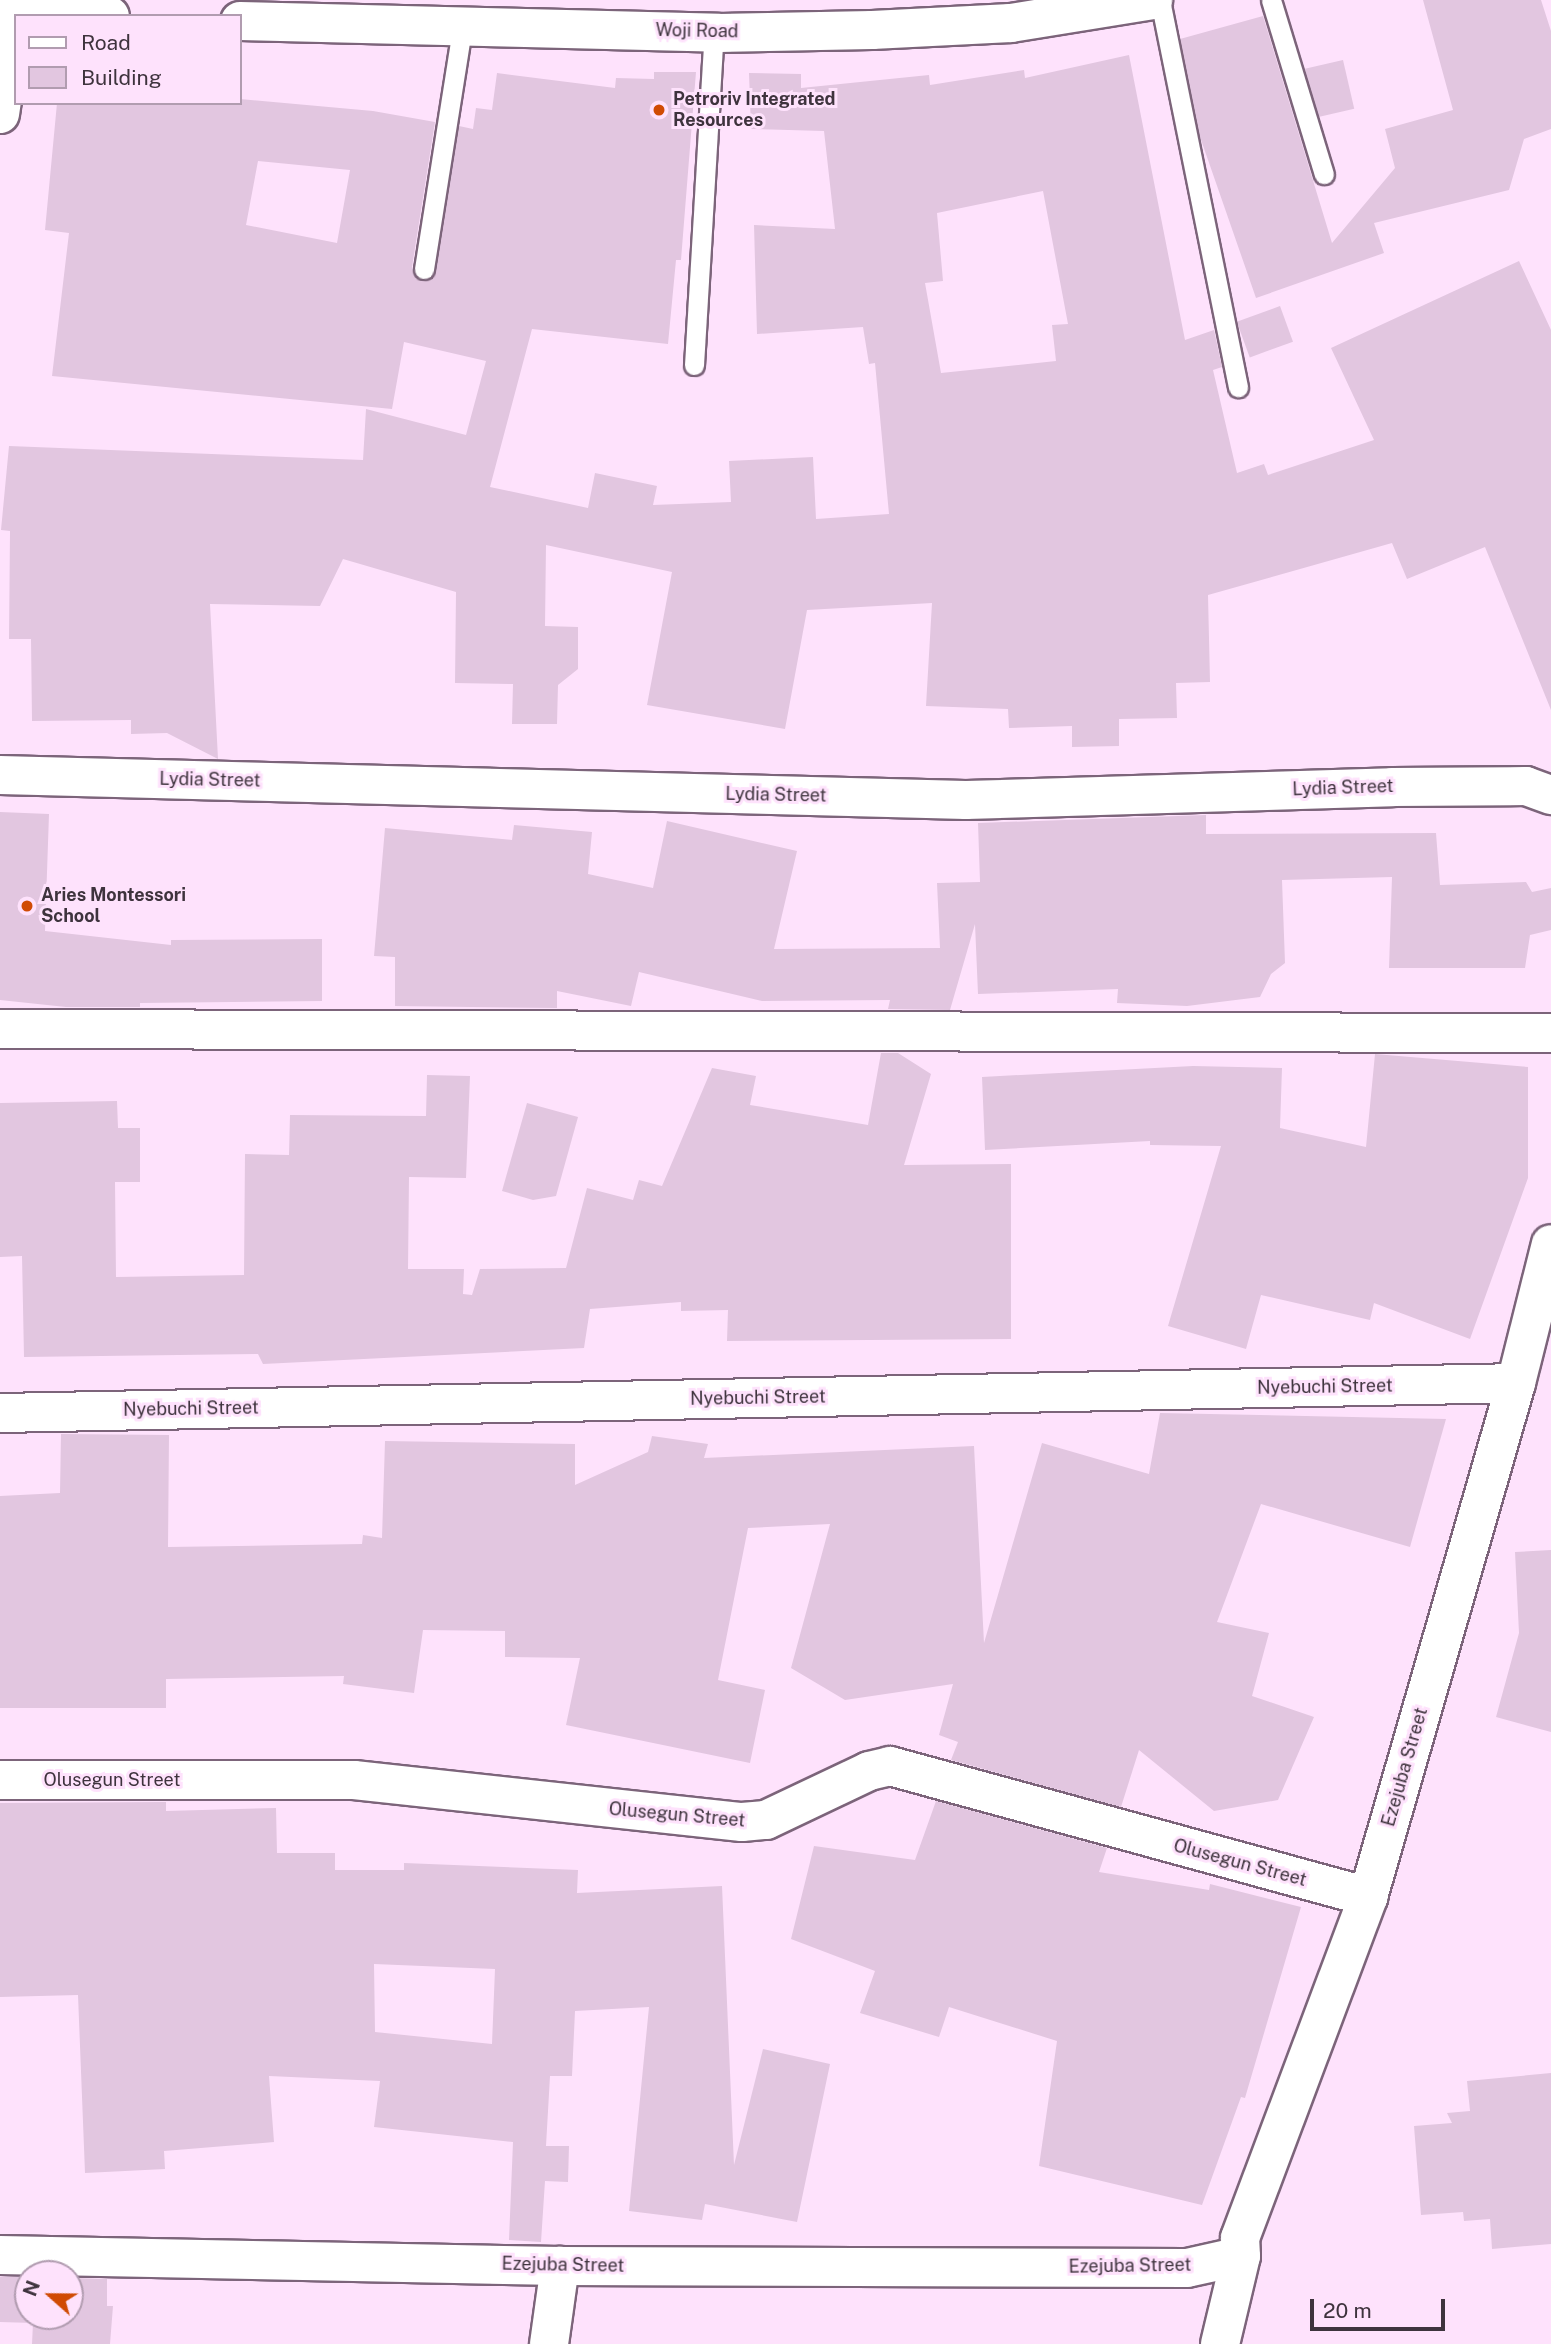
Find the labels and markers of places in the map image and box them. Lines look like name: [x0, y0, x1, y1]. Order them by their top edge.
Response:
place label: Petroriv Integrated Resources: [673, 89, 836, 132]
marker: Petroriv Integrated Resources: [651, 102, 667, 118]
place label: Aries Montessori School: [41, 885, 186, 928]
marker: Aries Montessori School: [19, 898, 35, 914]

